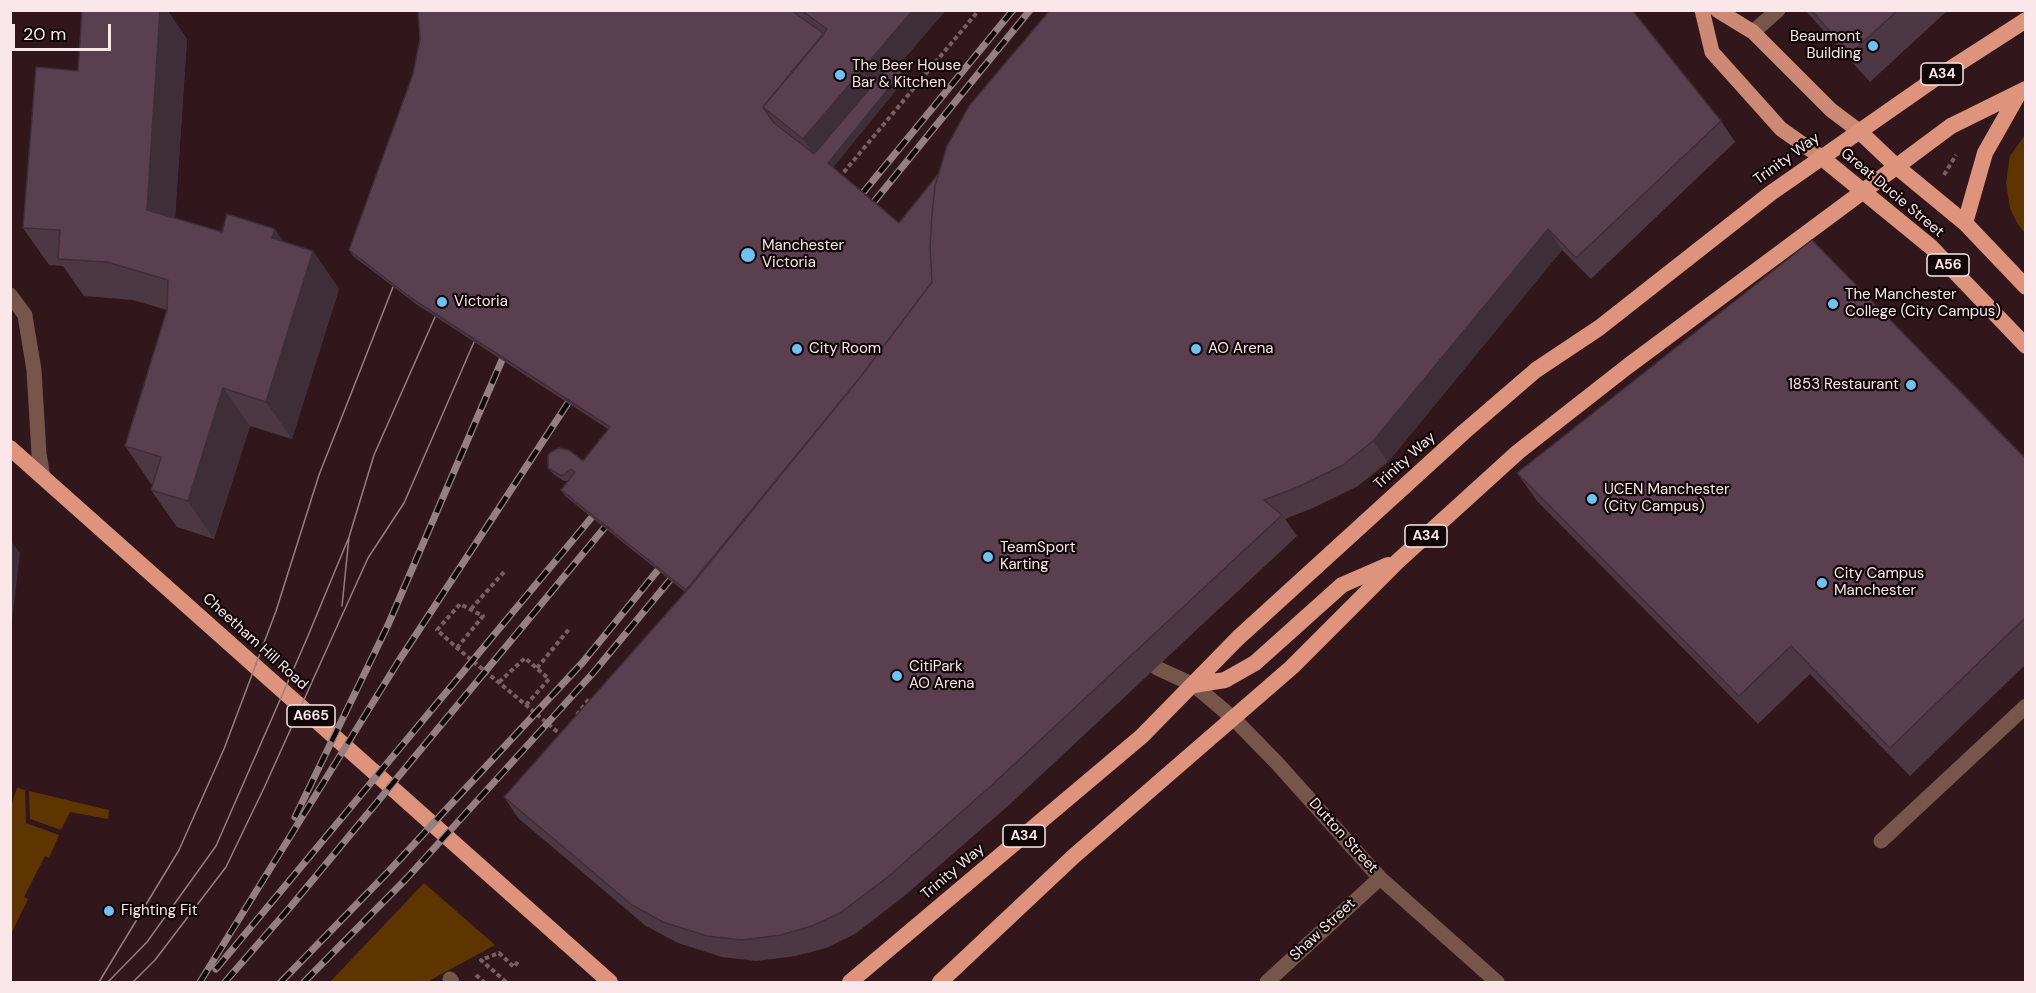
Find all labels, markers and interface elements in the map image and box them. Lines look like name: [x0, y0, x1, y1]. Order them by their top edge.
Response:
scale bar: [15, 12, 114, 50]
text: 20 m: [23, 22, 66, 46]
place label: Beaumont Building: [1790, 28, 1861, 63]
marker: Beaumont Building: [1866, 39, 1880, 53]
place label: The Beer House Bar & Kitchen: [852, 57, 961, 92]
road number: A34: [1921, 63, 1963, 85]
marker: The Beer House Bar & Kitchen: [833, 68, 847, 82]
street label: Trinity Way: [1750, 129, 1824, 189]
street label: Great Ducie Street: [1837, 145, 1947, 241]
place label: Manchester Victoria: [762, 237, 844, 272]
marker: Manchester Victoria: [739, 246, 757, 264]
road number: A56: [1927, 254, 1969, 276]
place label: The Manchester College (City Campus): [1845, 286, 2001, 321]
place label: Victoria: [454, 293, 508, 311]
marker: Victoria: [435, 295, 449, 309]
marker: The Manchester College (City Campus): [1826, 297, 1840, 311]
place label: City Room: [809, 340, 881, 358]
place label: AO Arena: [1208, 340, 1273, 358]
marker: City Room: [790, 342, 804, 356]
marker: AO Arena: [1189, 342, 1203, 356]
place label: 1853 Restaurant: [1788, 376, 1899, 394]
marker: 1853 Restaurant: [1904, 378, 1918, 392]
street label: Trinity Way: [1370, 428, 1440, 494]
place label: UCEN Manchester (City Campus): [1604, 481, 1729, 516]
marker: UCEN Manchester (City Campus): [1585, 492, 1599, 506]
road number: A34: [1405, 525, 1447, 547]
place label: TeamSport Karting: [1000, 539, 1076, 574]
marker: TeamSport Karting: [981, 550, 995, 564]
place label: City Campus Manchester: [1834, 565, 1924, 600]
marker: City Campus Manchester: [1815, 576, 1829, 590]
street label: Cheetham Hill Road: [199, 590, 311, 694]
place label: CitiPark AO Arena: [909, 658, 974, 693]
marker: CitiPark AO Arena: [890, 669, 904, 683]
road number: A665: [287, 705, 335, 727]
street label: Dutton Street: [1305, 795, 1381, 877]
road number: A34: [1003, 825, 1045, 847]
street label: Trinity Way: [918, 840, 988, 904]
street label: Shaw Street: [1286, 895, 1360, 965]
place label: Fighting Fit: [121, 902, 198, 920]
marker: Fighting Fit: [102, 904, 116, 918]

